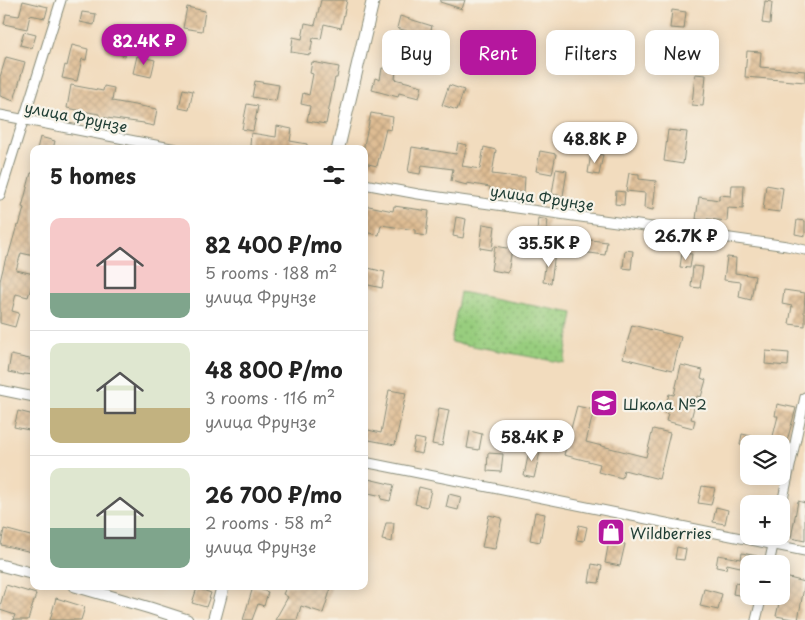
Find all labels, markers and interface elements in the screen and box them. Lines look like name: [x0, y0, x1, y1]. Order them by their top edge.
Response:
pin: 82.4K ₽: [98, 23, 190, 66]
text: 82.4K ₽: [113, 28, 175, 52]
chip: Buy: [382, 30, 450, 75]
chip: Rent: [460, 30, 536, 75]
chip: Filters: [546, 30, 635, 75]
chip: New: [645, 30, 719, 75]
street label: улица Фрунзе: [23, 95, 129, 137]
pin: 48.8K ₽: [549, 121, 641, 164]
text: 48.8K ₽: [563, 126, 627, 150]
text: 5 homes: [50, 159, 136, 191]
icon: filters: [320, 161, 348, 189]
street label: улица Фрунзе: [489, 178, 595, 216]
pin: 26.7K ₽: [640, 218, 732, 261]
text: 26.7K ₽: [655, 223, 717, 247]
pin: 35.5K ₽: [503, 226, 595, 268]
text: 82 400 ₽/mo: [205, 228, 342, 260]
text: 35.5K ₽: [518, 230, 580, 254]
icon: home: [90, 238, 150, 298]
text: 5 rooms · 188 m²: [205, 260, 337, 284]
text: улица Фрунзе: [205, 284, 316, 308]
text: 48 800 ₽/mo: [205, 353, 343, 385]
icon: home: [90, 363, 150, 423]
text: 3 rooms · 116 m²: [205, 385, 335, 409]
school or university icon: Школа №2: [589, 388, 619, 418]
place label: Школа №2: [623, 392, 707, 415]
text: улица Фрунзе: [205, 409, 316, 433]
pin: 58.4K ₽: [486, 420, 578, 462]
text: 58.4K ₽: [501, 424, 563, 448]
map controls: [740, 435, 790, 605]
button: layers: [740, 435, 790, 485]
text: 26 700 ₽/mo: [205, 478, 342, 510]
icon: home: [90, 488, 150, 548]
button: +: [740, 495, 790, 545]
text: 2 rooms · 58 m²: [205, 510, 332, 534]
shop icon: Wildberries: [596, 517, 626, 547]
place label: Wildberries: [630, 521, 712, 544]
text: улица Фрунзе: [205, 534, 316, 558]
button: −: [740, 555, 790, 605]

